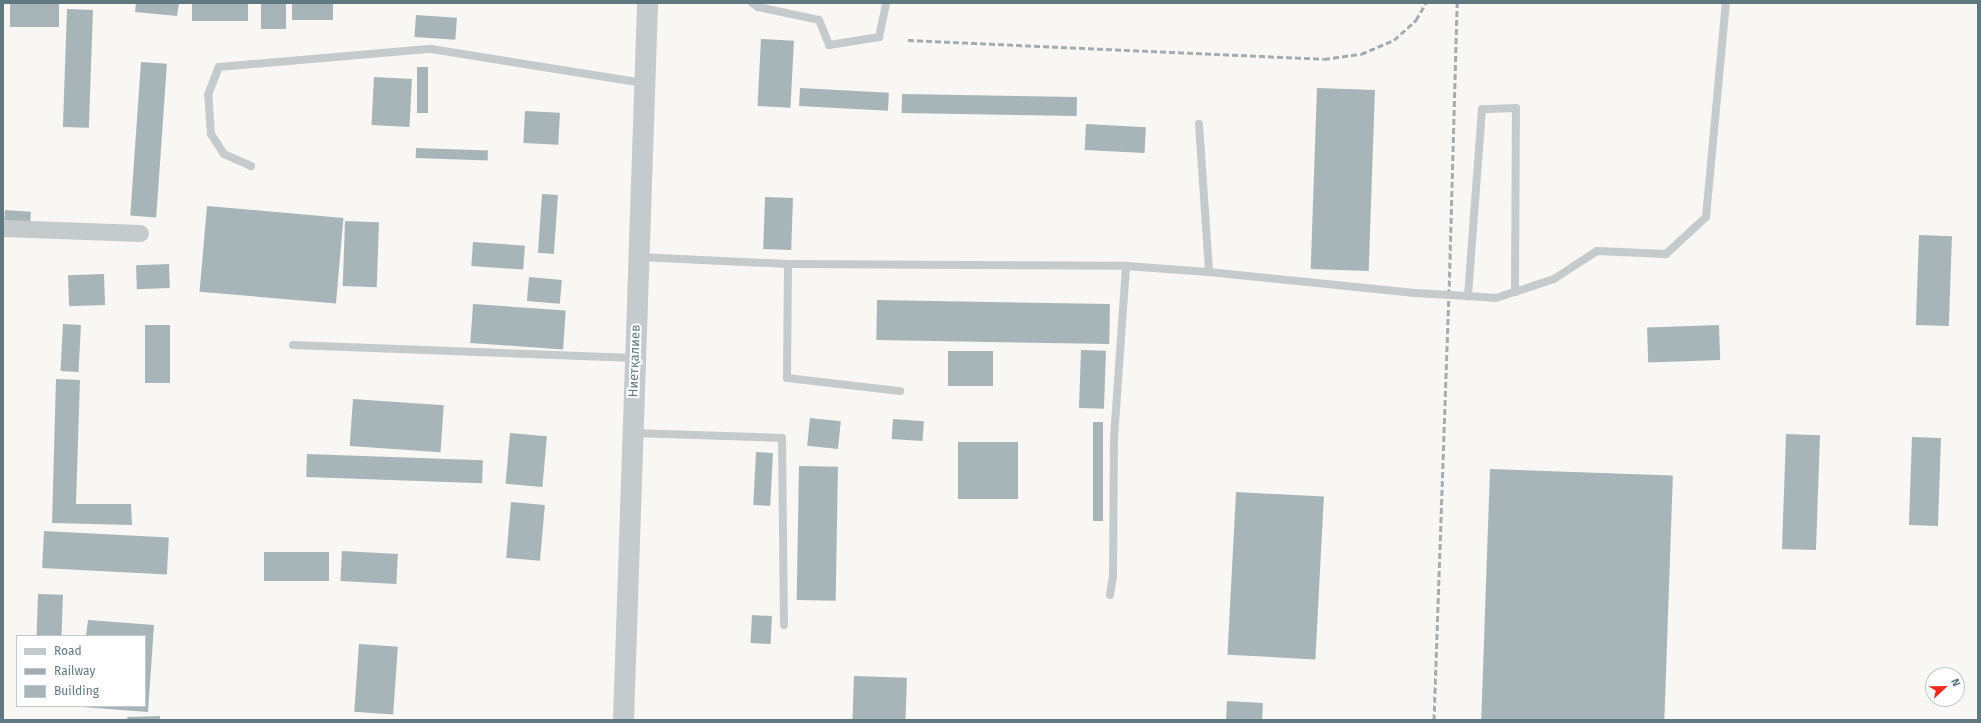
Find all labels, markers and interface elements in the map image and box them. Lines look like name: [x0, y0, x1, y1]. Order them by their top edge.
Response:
street label: Ниетқалиев: [626, 324, 644, 398]
legend: [16, 635, 146, 707]
text: Road: [54, 644, 82, 658]
text: Railway: [54, 664, 95, 678]
north arrow: [1925, 667, 1965, 707]
text: N: [1948, 677, 1963, 689]
text: Building: [54, 684, 99, 698]

